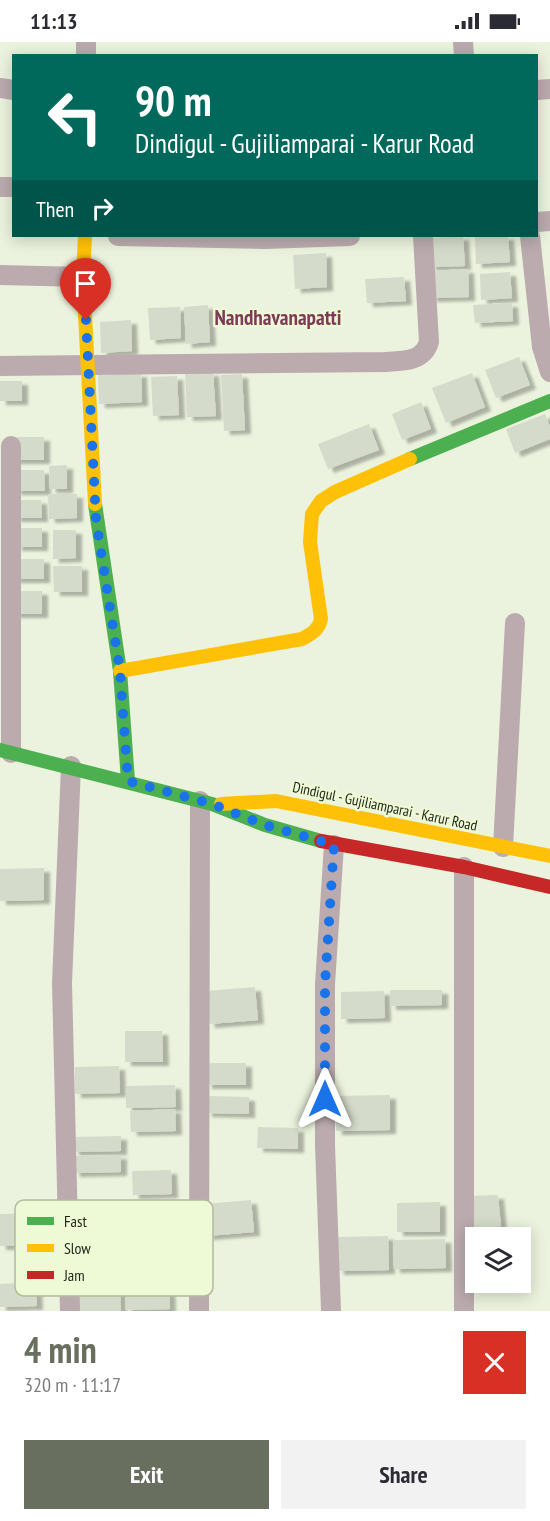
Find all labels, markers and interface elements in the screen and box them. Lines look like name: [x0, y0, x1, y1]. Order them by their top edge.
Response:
text: 11:13: [30, 7, 78, 35]
text: 90 m: [135, 73, 212, 128]
icon: left: [36, 78, 114, 156]
text: Dindigul - Gujiliamparai - Karur Road: [135, 126, 474, 160]
icon: right: [86, 192, 119, 225]
text: Then: [36, 195, 74, 223]
pin: [60, 258, 111, 320]
icon: arrive: [69, 267, 102, 300]
district label: Nandhavanapatti: [215, 304, 341, 331]
street label: Dindigul - Gujiliamparai - Karur Road: [291, 777, 479, 835]
position arrow: [293, 1067, 357, 1131]
legend: [15, 1200, 213, 1296]
text: Fast: [64, 1211, 87, 1231]
map controls: [465, 1227, 531, 1293]
button: layers: [465, 1227, 531, 1293]
text: Slow: [64, 1238, 91, 1258]
text: Jam: [63, 1265, 85, 1285]
text: 4 min: [24, 1326, 97, 1373]
button: close: [463, 1331, 526, 1394]
text: 320 m · 11:17: [24, 1372, 121, 1398]
button: Exit: [24, 1440, 269, 1509]
button: Share: [281, 1440, 526, 1509]

